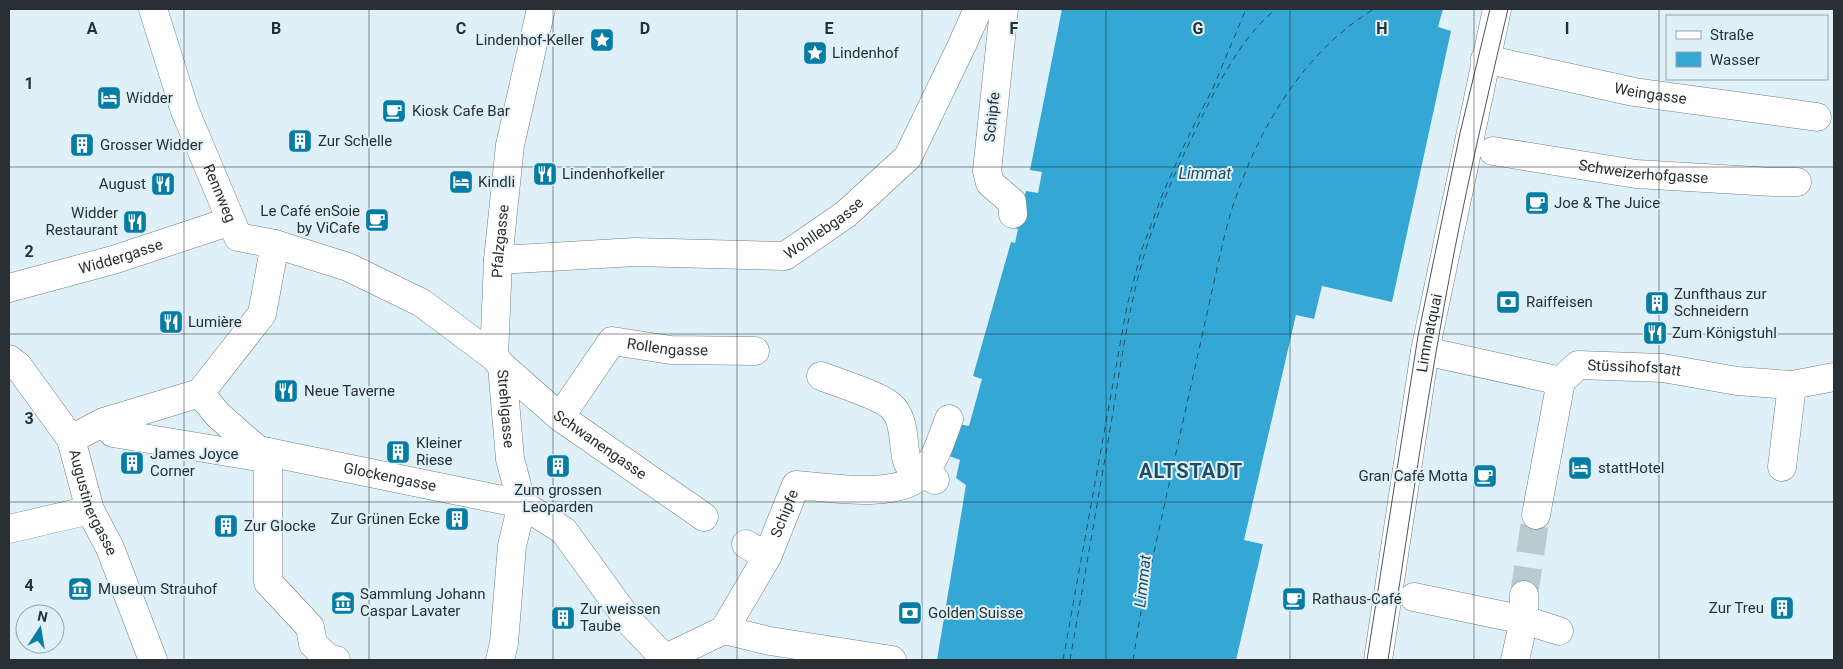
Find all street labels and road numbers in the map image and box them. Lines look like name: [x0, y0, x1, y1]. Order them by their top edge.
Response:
street label: Weingasse: [1612, 79, 1688, 108]
street label: Schipfe: [980, 91, 1004, 143]
street label: Schweizerhofgasse: [1577, 156, 1709, 187]
street label: Rennweg: [199, 161, 240, 225]
street label: Wohllebgasse: [781, 193, 867, 263]
street label: Pfalzgasse: [488, 203, 513, 278]
street label: Widdergasse: [77, 235, 165, 278]
street label: Limmatquai: [1413, 292, 1446, 374]
street label: Rollengasse: [626, 334, 708, 359]
street label: Stüssihofstatt: [1587, 356, 1683, 380]
street label: Strehlgasse: [493, 369, 518, 449]
street label: Schwanengasse: [550, 406, 650, 483]
street label: Augustinergasse: [65, 448, 121, 558]
street label: Glockengasse: [342, 459, 438, 495]
street label: Schipfe: [767, 487, 802, 540]

